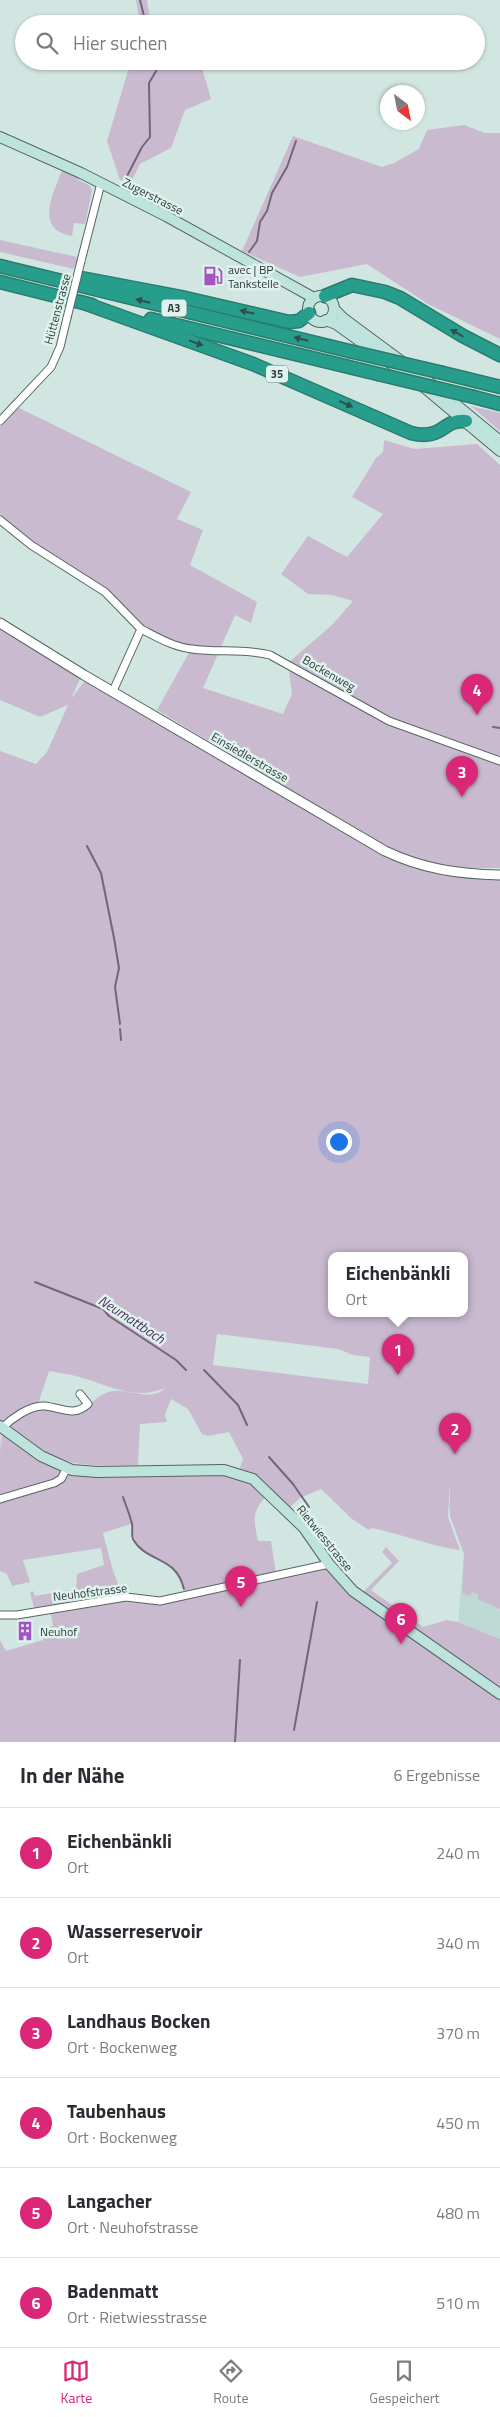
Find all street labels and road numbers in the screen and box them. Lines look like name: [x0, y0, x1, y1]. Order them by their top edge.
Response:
street label: Zugerstrasse: [119, 173, 187, 219]
street label: Hüttenstrasse: [38, 271, 76, 347]
road number: A3: [162, 300, 186, 316]
road number: 35: [266, 366, 288, 382]
street label: Bockenweg: [299, 650, 359, 696]
street label: Einsiedlerstrasse: [208, 727, 292, 787]
street label: Rietwiesstrasse: [292, 1501, 358, 1575]
street label: Neuhofstrasse: [52, 1578, 128, 1606]

